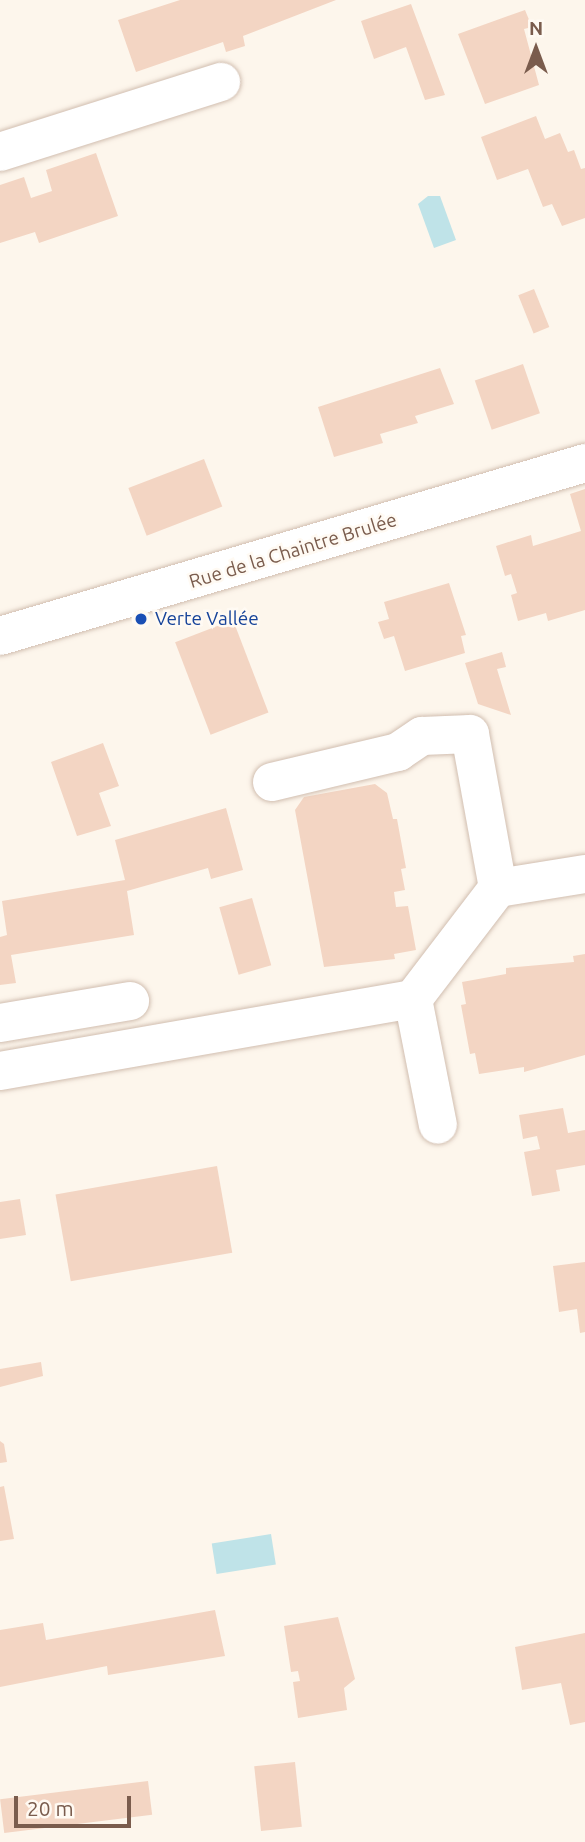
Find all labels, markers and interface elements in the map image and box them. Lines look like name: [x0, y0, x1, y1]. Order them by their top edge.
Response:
north arrow: [501, 14, 571, 84]
text: N: [529, 17, 543, 39]
street label: Rue de la Chaintre Brulée: [186, 509, 400, 593]
place label: Verte Vallée: [155, 608, 259, 630]
marker: Verte Vallée: [133, 611, 149, 627]
scale bar: [18, 1783, 135, 1827]
text: 20 m: [27, 1796, 74, 1820]

